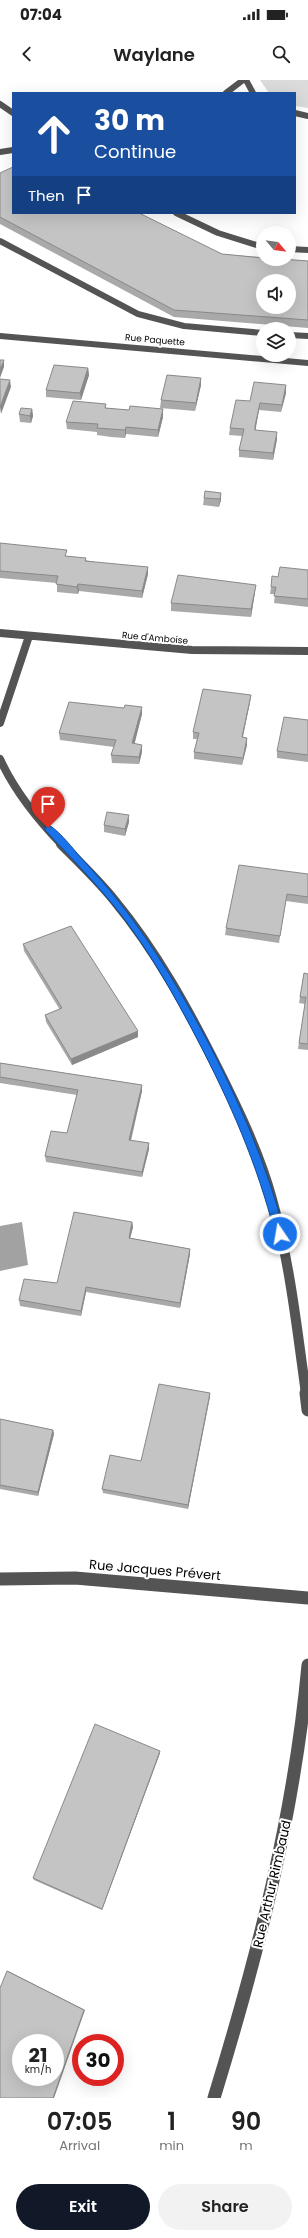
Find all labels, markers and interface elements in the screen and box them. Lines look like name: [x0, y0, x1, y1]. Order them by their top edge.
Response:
text: 07:04: [20, 4, 62, 25]
text: Waylane: [113, 42, 195, 67]
icon: back: [16, 43, 38, 65]
icon: search: [270, 43, 292, 65]
text: 30 m: [94, 101, 165, 140]
icon: ahead: [28, 108, 80, 160]
text: Continue: [94, 139, 176, 164]
icon: arrive: [73, 184, 95, 206]
text: Then: [28, 185, 65, 206]
north arrow: [256, 226, 296, 266]
map controls: [256, 226, 296, 362]
button: sound: [256, 274, 296, 314]
button: layers: [256, 322, 296, 362]
street label: Rue Paquette: [125, 331, 186, 349]
street label: Rue d'Amboise: [121, 629, 189, 647]
pin: [31, 787, 65, 828]
icon: arrive: [37, 793, 59, 815]
position arrow: [259, 1213, 301, 1255]
street label: Rue Jacques Prévert: [88, 1555, 222, 1585]
street label: Rue Arthur Rimbaud: [248, 1818, 296, 1950]
speed limit sign: 30: [72, 2034, 124, 2086]
text: 21: [29, 2041, 47, 2069]
text: km/h: [25, 2062, 51, 2077]
text: 07:05: [47, 2105, 113, 2138]
text: 1: [167, 2105, 176, 2138]
text: 90: [231, 2105, 261, 2138]
text: Arrival: [59, 2136, 100, 2155]
text: min: [159, 2136, 184, 2155]
text: m: [239, 2136, 253, 2155]
button: Exit: [16, 2184, 150, 2230]
button: Share: [158, 2184, 292, 2230]

